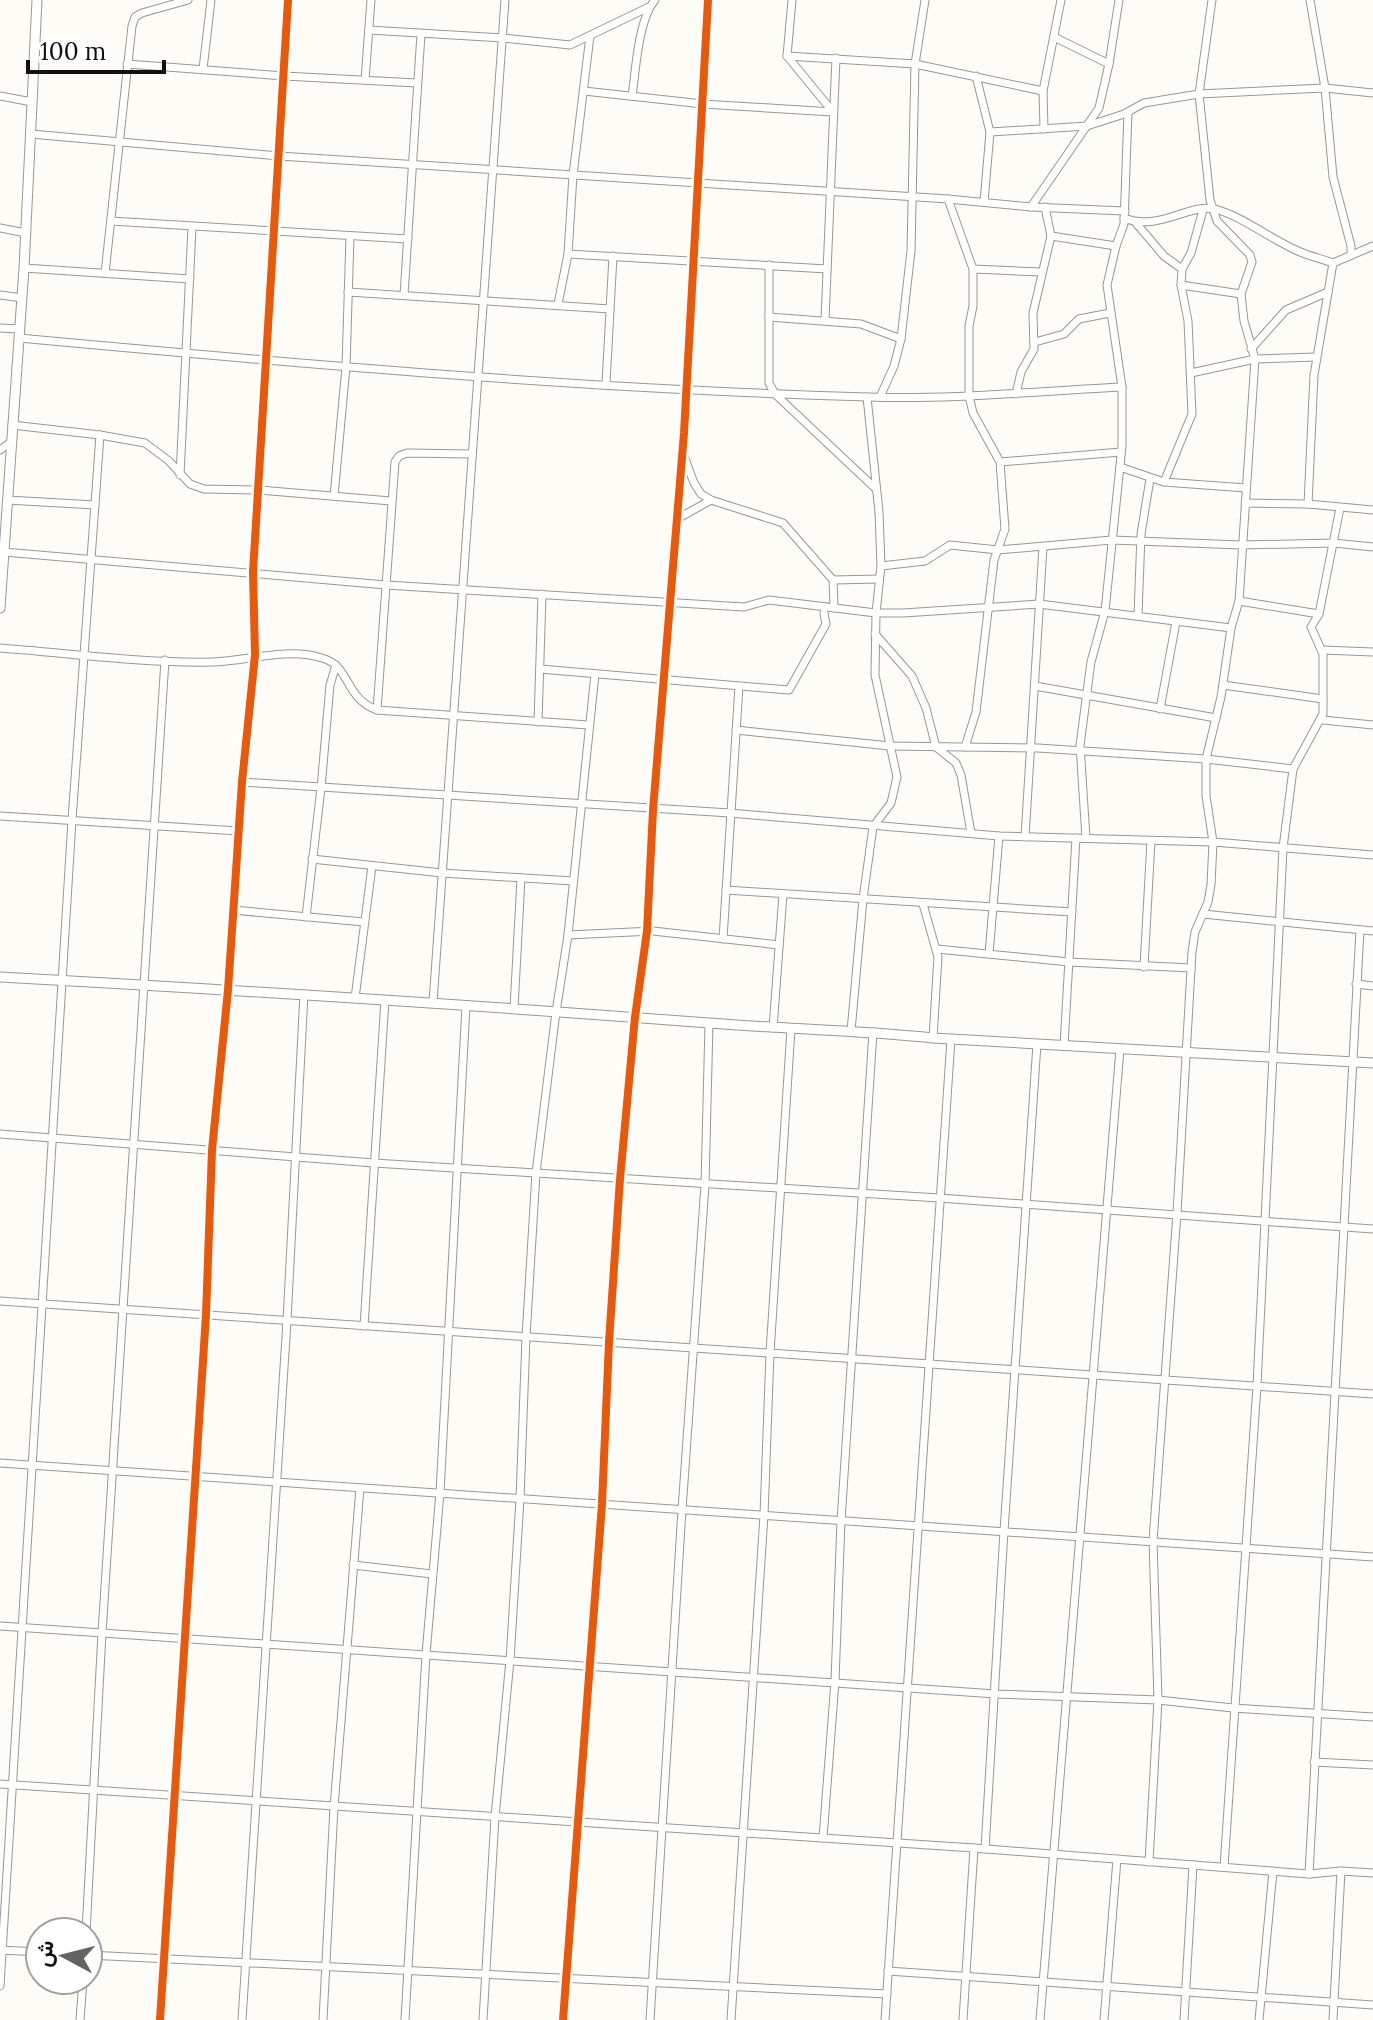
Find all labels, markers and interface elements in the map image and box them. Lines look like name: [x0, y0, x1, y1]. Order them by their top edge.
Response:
scale bar: [28, 24, 164, 74]
text: 100 m: [40, 36, 106, 67]
north arrow: [24, 1916, 104, 1996]
text: ش: [29, 1939, 60, 1968]

